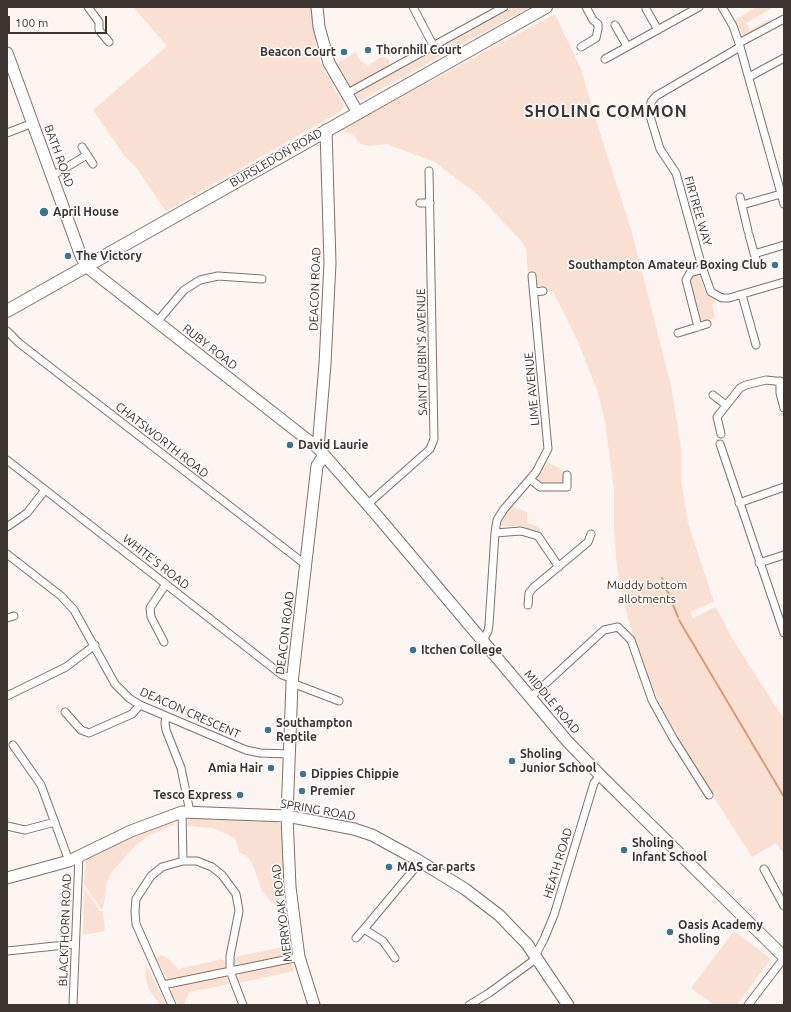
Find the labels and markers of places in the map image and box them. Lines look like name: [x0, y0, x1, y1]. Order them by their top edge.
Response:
place label: Thornhill Court: [376, 43, 462, 57]
place label: Beacon Court: [260, 45, 336, 59]
marker: Thornhill Court: [363, 45, 373, 55]
marker: Beacon Court: [339, 47, 349, 57]
place label: April House: [53, 205, 119, 219]
marker: April House: [38, 206, 50, 218]
place label: The Victory: [76, 249, 142, 263]
marker: The Victory: [63, 251, 73, 261]
place label: Southampton Amateur Boxing Club: [568, 258, 767, 272]
marker: Southampton Amateur Boxing Club: [770, 260, 780, 270]
place label: David Laurie: [298, 438, 368, 452]
marker: David Laurie: [285, 440, 295, 450]
place label: Itchen College: [421, 643, 502, 657]
marker: Itchen College: [408, 645, 418, 655]
place label: Southampton Reptile: [276, 716, 353, 744]
marker: Southampton Reptile: [263, 725, 273, 735]
place label: Sholing Junior School: [520, 747, 596, 775]
marker: Sholing Junior School: [507, 756, 517, 766]
place label: Amia Hair: [208, 761, 263, 775]
marker: Amia Hair: [266, 763, 276, 773]
place label: Dippies Chippie: [311, 767, 399, 781]
marker: Dippies Chippie: [298, 769, 308, 779]
place label: Premier: [310, 784, 355, 798]
marker: Premier: [297, 786, 307, 796]
place label: Tesco Express: [153, 788, 232, 802]
marker: Tesco Express: [235, 790, 245, 800]
place label: Sholing Infant School: [632, 836, 707, 864]
marker: Sholing Infant School: [619, 845, 629, 855]
place label: MAS car parts: [397, 860, 475, 874]
marker: MAS car parts: [384, 862, 394, 872]
place label: Oasis Academy Sholing: [678, 918, 763, 946]
marker: Oasis Academy Sholing: [665, 927, 675, 937]

